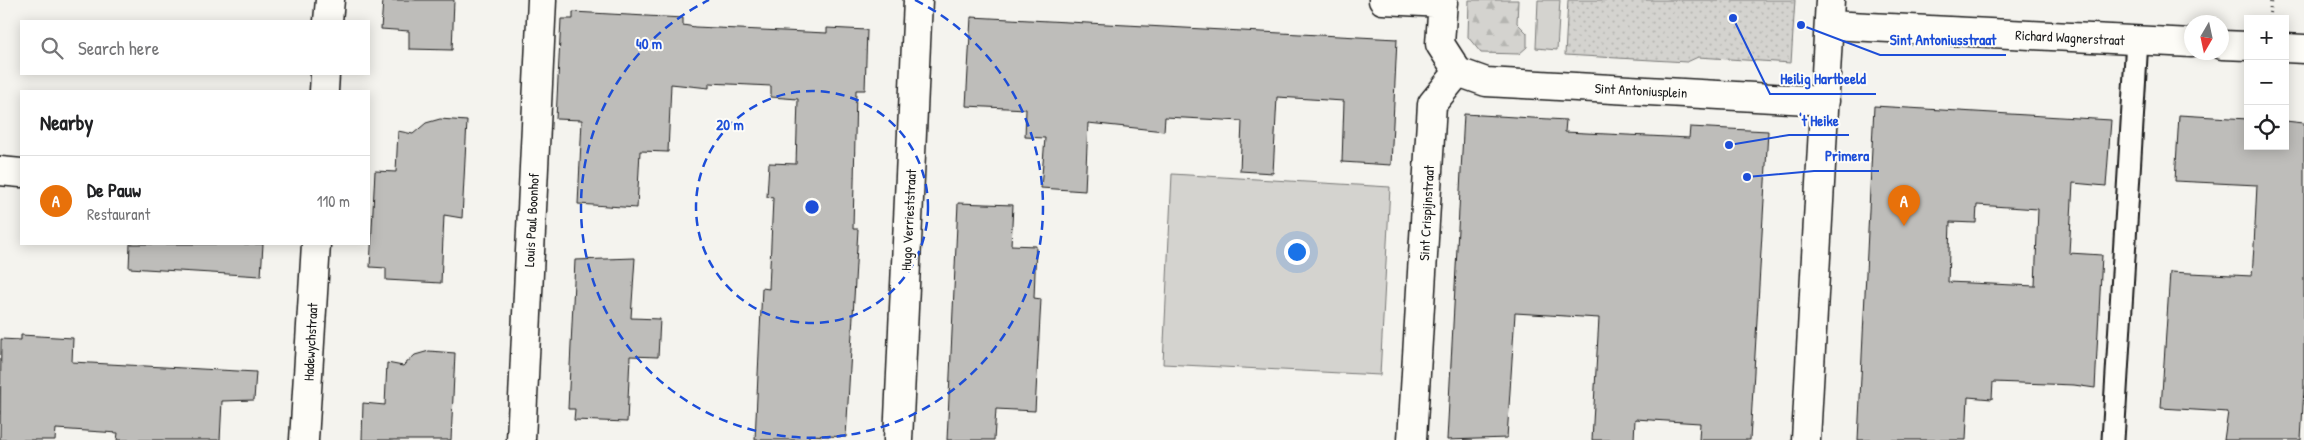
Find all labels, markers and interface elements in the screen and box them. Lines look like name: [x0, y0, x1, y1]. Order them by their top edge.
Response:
north arrow: [2184, 15, 2229, 60]
map controls: [2244, 15, 2289, 150]
button: +: [2244, 15, 2289, 60]
search box: [20, 20, 370, 75]
callout: Sint Antoniusstraat: [1880, 25, 2006, 55]
street label: Richard Wagnerstraat: [2015, 25, 2125, 50]
text: Sint Antoniusstraat: [1890, 29, 1997, 50]
text: 40 m: [636, 33, 662, 54]
icon: search: [38, 34, 66, 62]
text: Search here: [78, 35, 159, 61]
button: −: [2244, 60, 2289, 105]
callout: Heilig Hartbeeld: [1770, 64, 1876, 94]
text: Heilig Hartbeeld: [1780, 68, 1866, 90]
street label: Sint Antoniusplein: [1594, 78, 1688, 103]
callout: 't Heike: [1789, 105, 1849, 135]
button: locate: [2244, 105, 2289, 150]
text: Nearby: [40, 108, 93, 137]
text: 't Heike: [1799, 110, 1839, 131]
text: 20 m: [716, 114, 744, 135]
callout: Primera: [1814, 141, 1879, 171]
text: Primera: [1825, 145, 1869, 166]
street label: Sint Crispijnstraat: [1414, 165, 1439, 261]
street label: Hugo Verrieststraat: [896, 169, 921, 271]
street label: Louis Paul Boonhof: [519, 172, 543, 268]
text: De Pauw: [87, 177, 141, 203]
pin: A: [1888, 185, 1920, 226]
text: A: [52, 190, 60, 212]
text: 110 m: [317, 190, 350, 212]
centre of rings: [803, 198, 821, 216]
text: Restaurant: [87, 203, 150, 225]
your location: [1284, 239, 1310, 265]
street label: Hadewychstraat: [298, 302, 323, 382]

